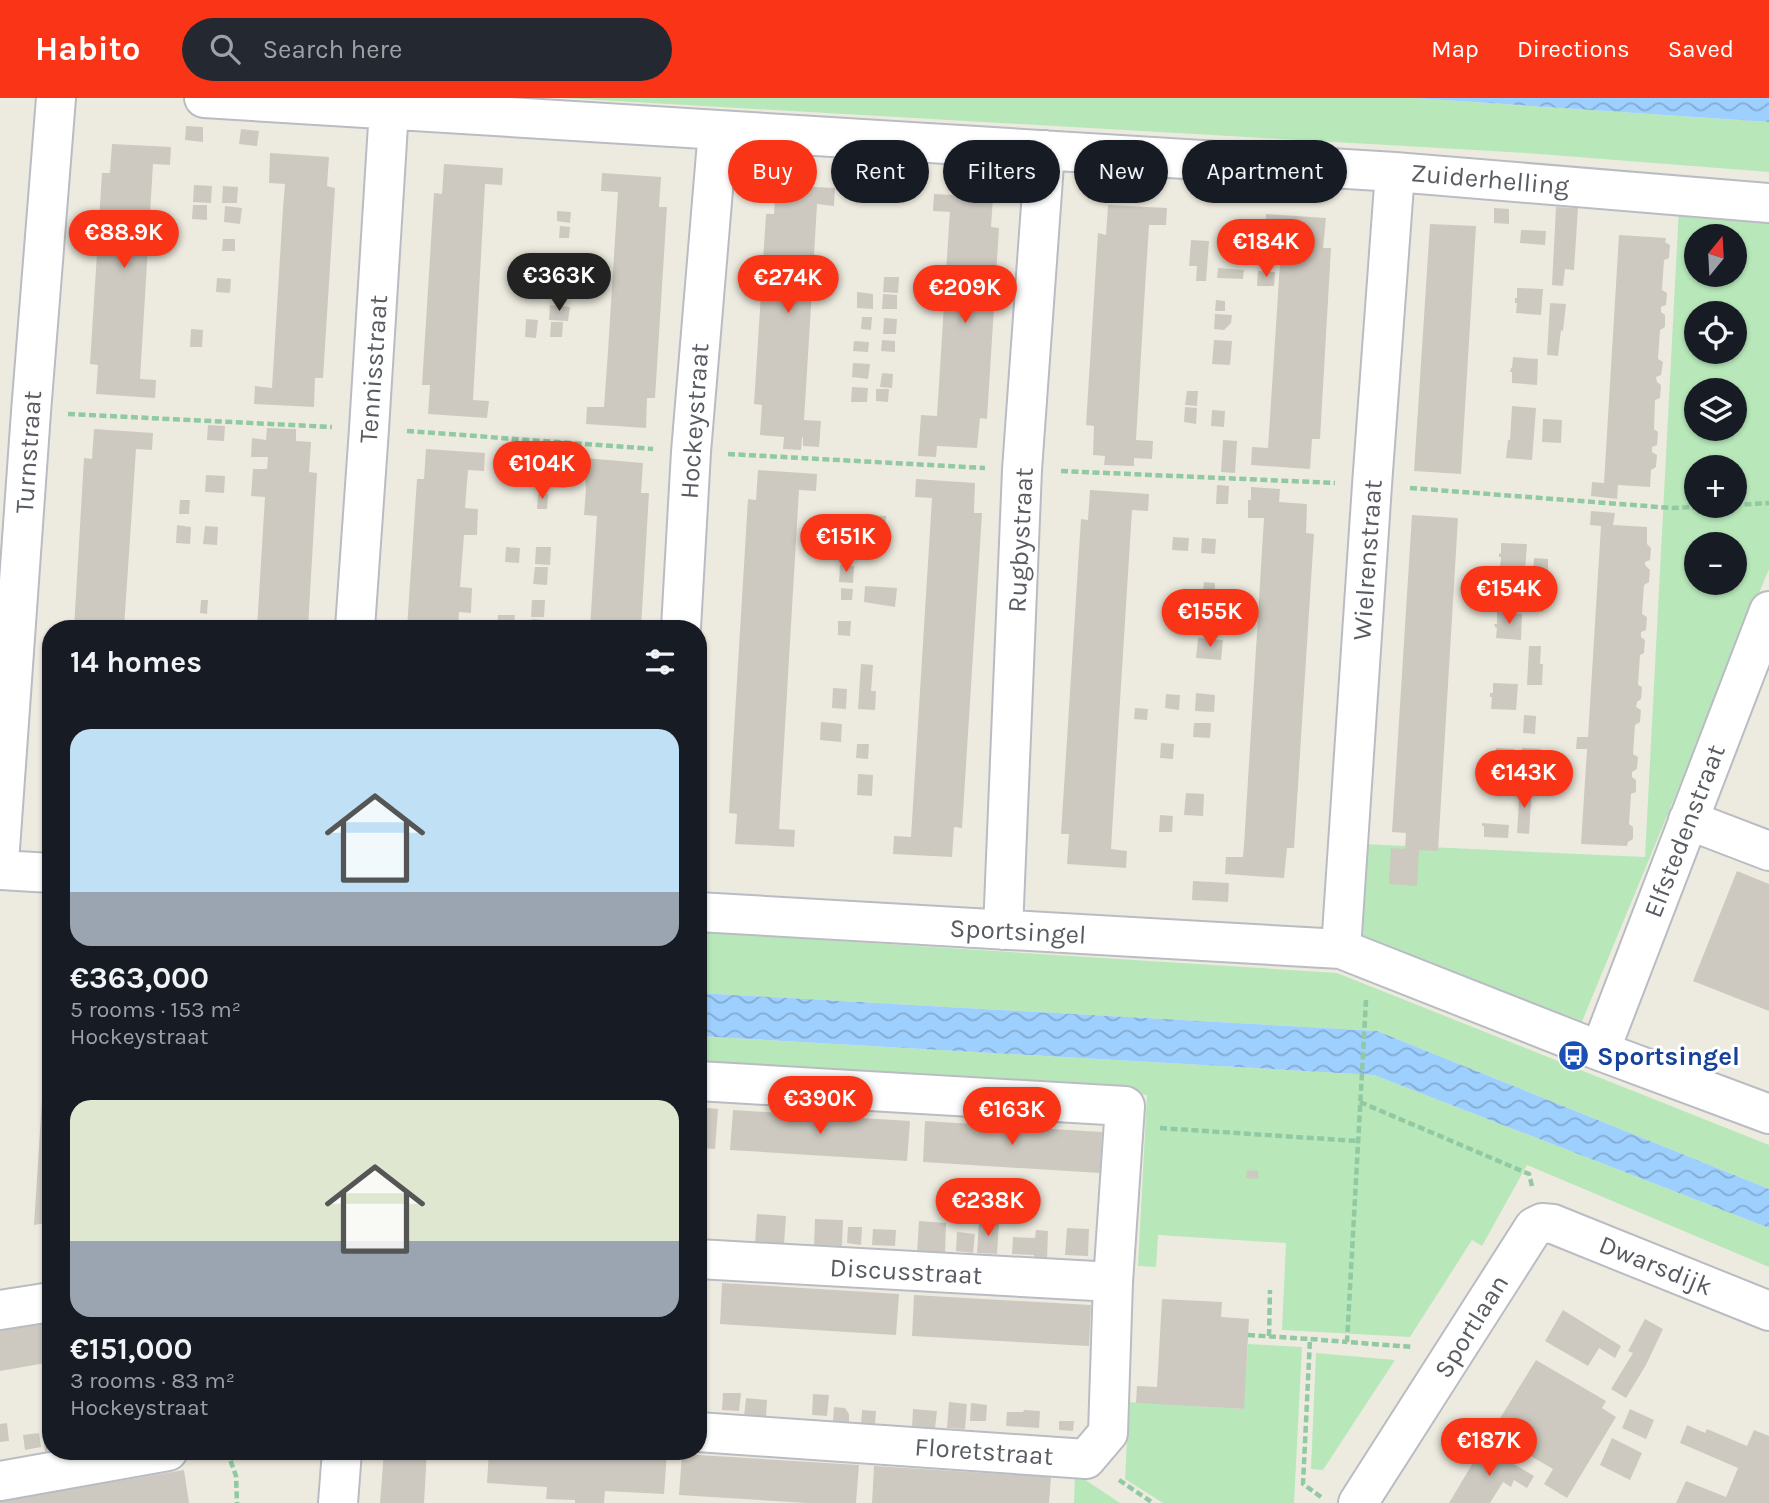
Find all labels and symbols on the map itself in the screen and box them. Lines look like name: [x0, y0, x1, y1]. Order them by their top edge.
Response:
street label: Zuiderhelling: [1410, 157, 1571, 202]
pin: €88.9K: [67, 211, 181, 270]
pin: €184K: [1217, 220, 1315, 279]
north arrow: [1684, 224, 1746, 287]
pin: €363K: [510, 254, 608, 313]
pin: €274K: [739, 256, 837, 315]
pin: €209K: [916, 266, 1014, 325]
street label: Tennisstraat: [353, 294, 394, 444]
street label: Hockeystraat: [674, 342, 715, 500]
street label: Turnstraat: [9, 389, 48, 515]
pin: €104K: [493, 442, 591, 501]
street label: Rugbystraat: [1001, 467, 1040, 613]
street label: Wielrenstraat: [1346, 478, 1389, 642]
pin: €151K: [797, 514, 895, 574]
pin: €154K: [1460, 566, 1558, 626]
pin: €155K: [1161, 589, 1259, 649]
street label: Elfstedenstraat: [1637, 740, 1732, 922]
pin: €143K: [1475, 750, 1573, 810]
street label: Sportsingel: [949, 912, 1087, 951]
bus stop icon: Sportsingel: [1557, 1039, 1591, 1073]
place label: Sportsingel: [1597, 1041, 1740, 1072]
pin: €390K: [771, 1076, 869, 1136]
pin: €163K: [963, 1088, 1061, 1147]
pin: €238K: [939, 1178, 1037, 1238]
street label: Dwarsdijk: [1595, 1229, 1717, 1302]
street label: Discusstraat: [829, 1252, 983, 1291]
street label: Sportlaan: [1428, 1269, 1515, 1384]
pin: €187K: [1440, 1418, 1538, 1478]
street label: Floretstraat: [914, 1431, 1055, 1472]

